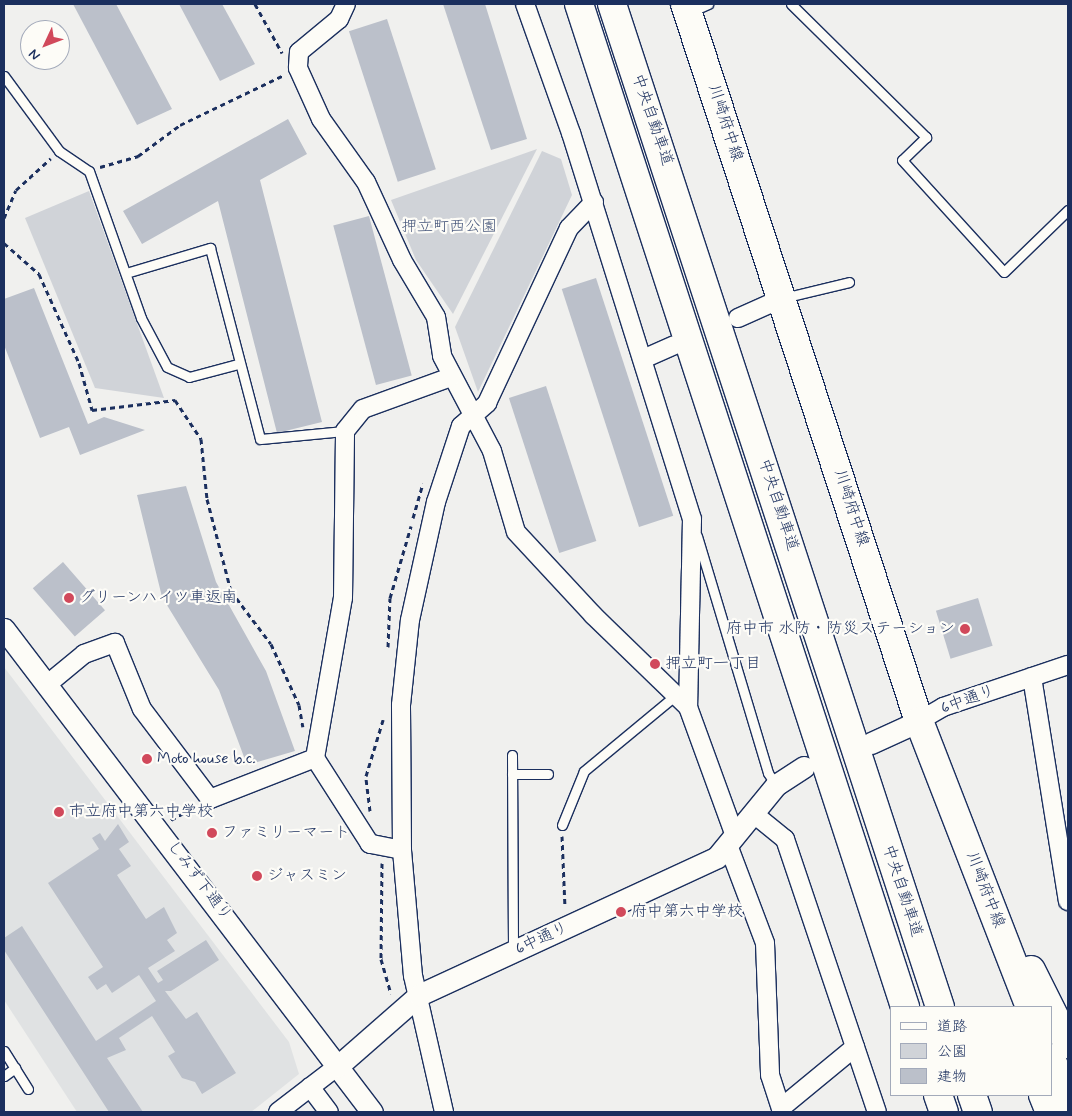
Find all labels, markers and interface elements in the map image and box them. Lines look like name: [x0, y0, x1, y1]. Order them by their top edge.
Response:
north arrow: [20, 20, 70, 70]
text: N: [25, 45, 45, 64]
street label: 中央自動車道: [627, 71, 677, 169]
street label: 川崎府中線: [704, 82, 746, 164]
park label: 押立町西公園: [401, 217, 497, 237]
street label: 中央自動車道: [754, 456, 802, 554]
street label: 川崎府中線: [830, 467, 872, 549]
place label: グリーンハイツ車返南: [79, 588, 239, 608]
marker: グリーンハイツ車返南: [63, 592, 75, 604]
place label: 府中市 水防・防災ステーション: [727, 619, 955, 639]
marker: 府中市 水防・防災ステーション: [959, 623, 971, 635]
place label: 押立町一丁目: [665, 654, 761, 674]
marker: 押立町一丁目: [649, 658, 661, 670]
street label: 6中通り: [938, 681, 998, 719]
place label: Moto house b.c.: [157, 749, 254, 769]
marker: Moto house b.c.: [141, 753, 153, 765]
place label: 市立府中第六中学校: [69, 802, 213, 822]
marker: 市立府中第六中学校: [53, 806, 65, 818]
place label: ファミリーマート: [222, 823, 350, 843]
marker: ファミリーマート: [206, 827, 218, 839]
street label: しみず下通り: [162, 837, 236, 925]
street label: 中央自動車道: [878, 842, 926, 940]
street label: 川崎府中線: [962, 849, 1008, 931]
place label: ジャスミン: [267, 866, 347, 886]
marker: ジャスミン: [251, 870, 263, 882]
place label: 府中第六中学校: [631, 902, 743, 922]
marker: 府中第六中学校: [615, 906, 627, 918]
street label: 6中通り: [512, 918, 572, 960]
legend: [890, 1006, 1052, 1096]
text: 道路: [937, 1017, 967, 1037]
text: 公園: [937, 1042, 967, 1062]
text: 建物: [937, 1067, 967, 1087]

